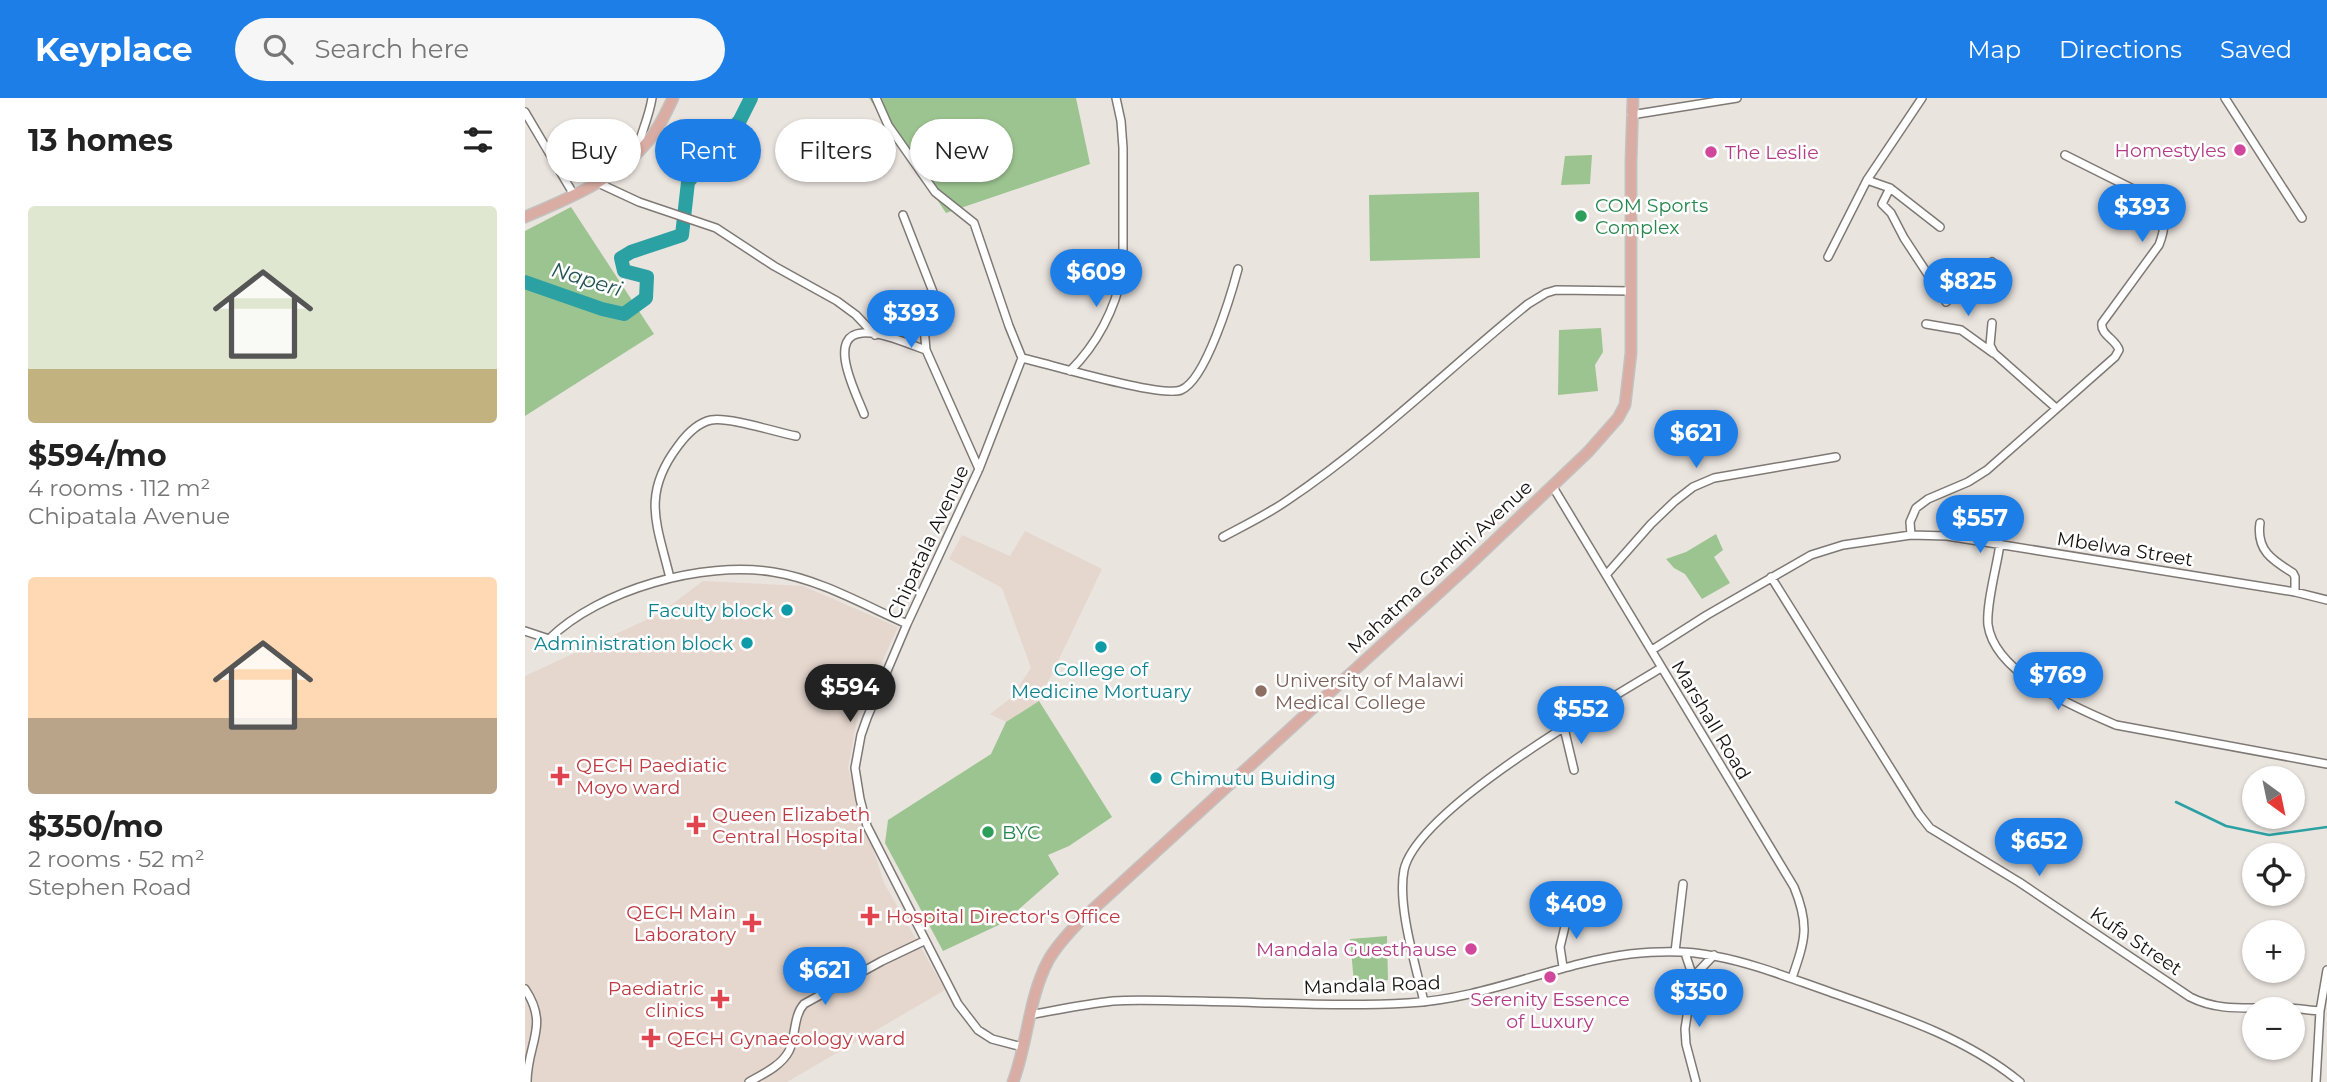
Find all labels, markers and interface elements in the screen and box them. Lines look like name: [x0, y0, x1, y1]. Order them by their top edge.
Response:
search box: [235, 18, 725, 81]
text: Keyplace: [35, 29, 193, 69]
icon: search: [259, 30, 297, 68]
text: Search here: [315, 33, 469, 65]
text: Map: [1968, 35, 2021, 64]
text: Directions: [2059, 35, 2182, 64]
text: Saved: [2220, 35, 2292, 64]
chip: Buy: [546, 119, 641, 182]
chip: Rent: [655, 119, 761, 182]
chip: Filters: [775, 119, 896, 182]
chip: New: [910, 119, 1013, 182]
icon: filters: [459, 121, 497, 159]
text: 13 homes: [28, 122, 173, 159]
place label: Homestyles: [2115, 139, 2226, 162]
place label: The Leslie: [1725, 141, 1819, 164]
marker: Homestyles: [2232, 142, 2248, 158]
marker: The Leslie: [1703, 144, 1719, 160]
pin: $393: [2101, 184, 2183, 244]
text: $393: [2114, 193, 2170, 221]
place label: COM Sports Complex: [1595, 194, 1708, 239]
marker: COM Sports Complex: [1573, 208, 1589, 224]
pin: $609: [1055, 250, 1137, 309]
icon: home: [200, 251, 326, 377]
water label: Naperi: [549, 257, 625, 302]
text: $609: [1066, 258, 1126, 286]
pin: $825: [1927, 258, 2009, 318]
text: $825: [1939, 267, 1997, 295]
pin: $393: [870, 290, 952, 350]
text: $393: [883, 299, 939, 327]
pin: $621: [1655, 410, 1737, 470]
text: $621: [1670, 419, 1722, 447]
text: $594/mo: [28, 437, 167, 474]
street label: Chipatala Avenue: [882, 461, 974, 623]
text: 4 rooms · 112 m²: [28, 474, 210, 502]
street label: Mahatma Gandhi Avenue: [1343, 475, 1537, 659]
pin: $557: [1939, 496, 2021, 555]
text: Chipatala Avenue: [28, 502, 230, 530]
text: $557: [1952, 504, 2008, 532]
street label: Mbelwa Street: [2055, 527, 2195, 571]
place label: Faculty block: [648, 599, 774, 622]
marker: Faculty block: [779, 602, 795, 618]
icon: home: [200, 622, 326, 748]
place label: Administration block: [534, 632, 734, 655]
marker: Administration block: [739, 635, 755, 651]
marker: College of Medicine Mortuary: [1093, 639, 1109, 655]
pin: $769: [2017, 652, 2099, 712]
street label: Marshall Road: [1666, 656, 1756, 784]
place label: College of Medicine Mortuary: [1011, 658, 1192, 703]
text: $769: [2029, 661, 2087, 689]
pin: $594: [809, 664, 891, 724]
place label: University of Malawi Medical College: [1275, 669, 1464, 714]
text: $594: [821, 673, 879, 701]
marker: University of Malawi Medical College: [1253, 683, 1269, 699]
pin: $552: [1540, 686, 1622, 746]
text: $552: [1553, 695, 1609, 723]
place label: QECH Paediatic Moyo ward: [576, 754, 727, 799]
marker: QECH Paediatic Moyo ward: [550, 766, 570, 786]
north arrow: [2242, 766, 2305, 830]
map controls: [2242, 766, 2305, 1060]
place label: Chimutu Buiding: [1170, 767, 1336, 790]
marker: Chimutu Buiding: [1148, 770, 1164, 786]
place label: Queen Elizabeth Central Hospital: [712, 803, 870, 848]
text: $350/mo: [28, 808, 163, 845]
marker: Queen Elizabeth Central Hospital: [686, 815, 706, 835]
pin: $652: [1998, 818, 2080, 878]
place label: BYC: [1002, 821, 1040, 844]
marker: BYC: [980, 824, 996, 840]
text: $652: [2011, 827, 2067, 855]
button: locate: [2242, 843, 2305, 906]
text: 2 rooms · 52 m²: [28, 845, 205, 873]
text: Stephen Road: [28, 873, 192, 901]
pin: $409: [1535, 882, 1617, 941]
text: $409: [1545, 890, 1607, 918]
place label: QECH Main Laboratory: [626, 901, 737, 946]
street label: Kufa Street: [2086, 902, 2187, 980]
place label: Hospital Director's Office: [886, 905, 1121, 928]
marker: Hospital Director's Office: [860, 906, 880, 926]
marker: QECH Main Laboratory: [742, 913, 762, 933]
button: +: [2242, 920, 2305, 983]
place label: Mandala Guesthause: [1256, 938, 1457, 961]
marker: Mandala Guesthause: [1463, 941, 1479, 957]
pin: $621: [784, 948, 866, 1007]
text: $621: [799, 956, 851, 984]
marker: Serenity Essence of Luxury: [1542, 969, 1558, 985]
pin: $350: [1658, 970, 1740, 1029]
street label: Mandala Road: [1303, 971, 1441, 999]
place label: Paediatric clinics: [608, 977, 704, 1022]
text: $350: [1670, 978, 1728, 1006]
place label: Serenity Essence of Luxury: [1470, 988, 1630, 1033]
marker: Paediatric clinics: [710, 989, 730, 1009]
button: −: [2242, 997, 2305, 1060]
place label: QECH Gynaecology ward: [667, 1027, 906, 1050]
marker: QECH Gynaecology ward: [641, 1028, 661, 1048]

